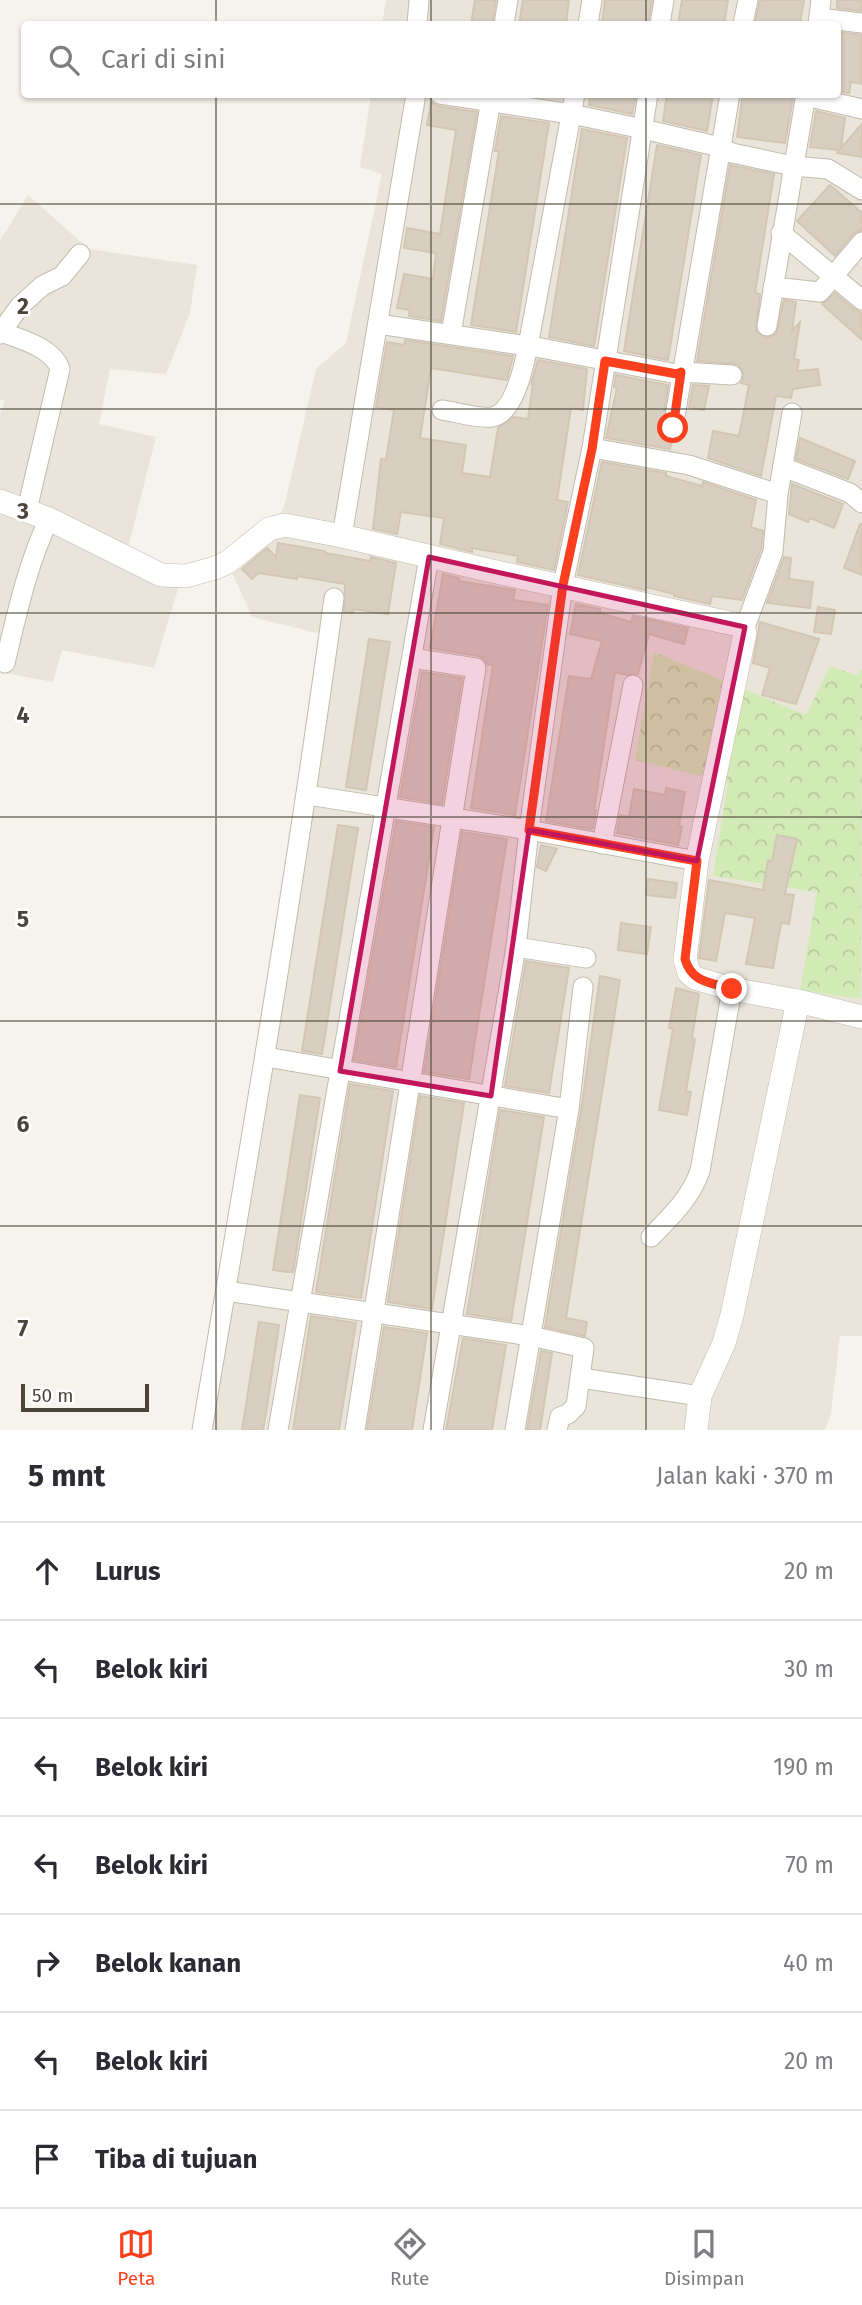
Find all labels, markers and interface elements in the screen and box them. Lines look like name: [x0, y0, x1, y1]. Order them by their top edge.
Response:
search box: [21, 21, 841, 98]
icon: search: [45, 41, 83, 79]
text: Cari di sini: [101, 44, 226, 75]
text: 2: [17, 292, 29, 320]
route start: [657, 412, 688, 443]
text: 3: [16, 497, 29, 525]
text: 4: [17, 701, 30, 729]
text: 5: [17, 905, 29, 933]
route end: [716, 973, 747, 1004]
text: 6: [17, 1110, 30, 1138]
text: 7: [18, 1314, 29, 1342]
scale bar: [21, 1381, 149, 1413]
text: 50 m: [32, 1384, 73, 1407]
text: 5 mnt: [28, 1458, 105, 1494]
text: Jalan kaki · 370 m: [656, 1462, 834, 1490]
icon: ahead: [28, 1552, 66, 1590]
text: Lurus: [95, 1556, 161, 1587]
text: 20 m: [784, 1557, 834, 1585]
icon: left: [28, 1650, 66, 1688]
text: Belok kiri: [95, 1654, 208, 1685]
text: 30 m: [784, 1655, 834, 1683]
icon: left: [28, 1748, 66, 1786]
text: Belok kiri: [95, 1752, 208, 1783]
text: 190 m: [773, 1753, 834, 1781]
icon: left: [28, 1846, 66, 1884]
text: Belok kiri: [95, 1850, 208, 1881]
text: 70 m: [785, 1851, 834, 1879]
icon: right: [28, 1944, 66, 1982]
text: Belok kanan: [95, 1948, 241, 1979]
text: 40 m: [783, 1949, 834, 1977]
icon: left: [28, 2042, 66, 2080]
text: Belok kiri: [95, 2046, 208, 2077]
text: 20 m: [784, 2047, 834, 2075]
icon: arrive: [28, 2140, 66, 2178]
text: Tiba di tujuan: [95, 2144, 257, 2175]
tab: Peta: [117, 2225, 155, 2290]
tab: Rute: [390, 2225, 429, 2290]
tab: Disimpan: [664, 2225, 745, 2290]

